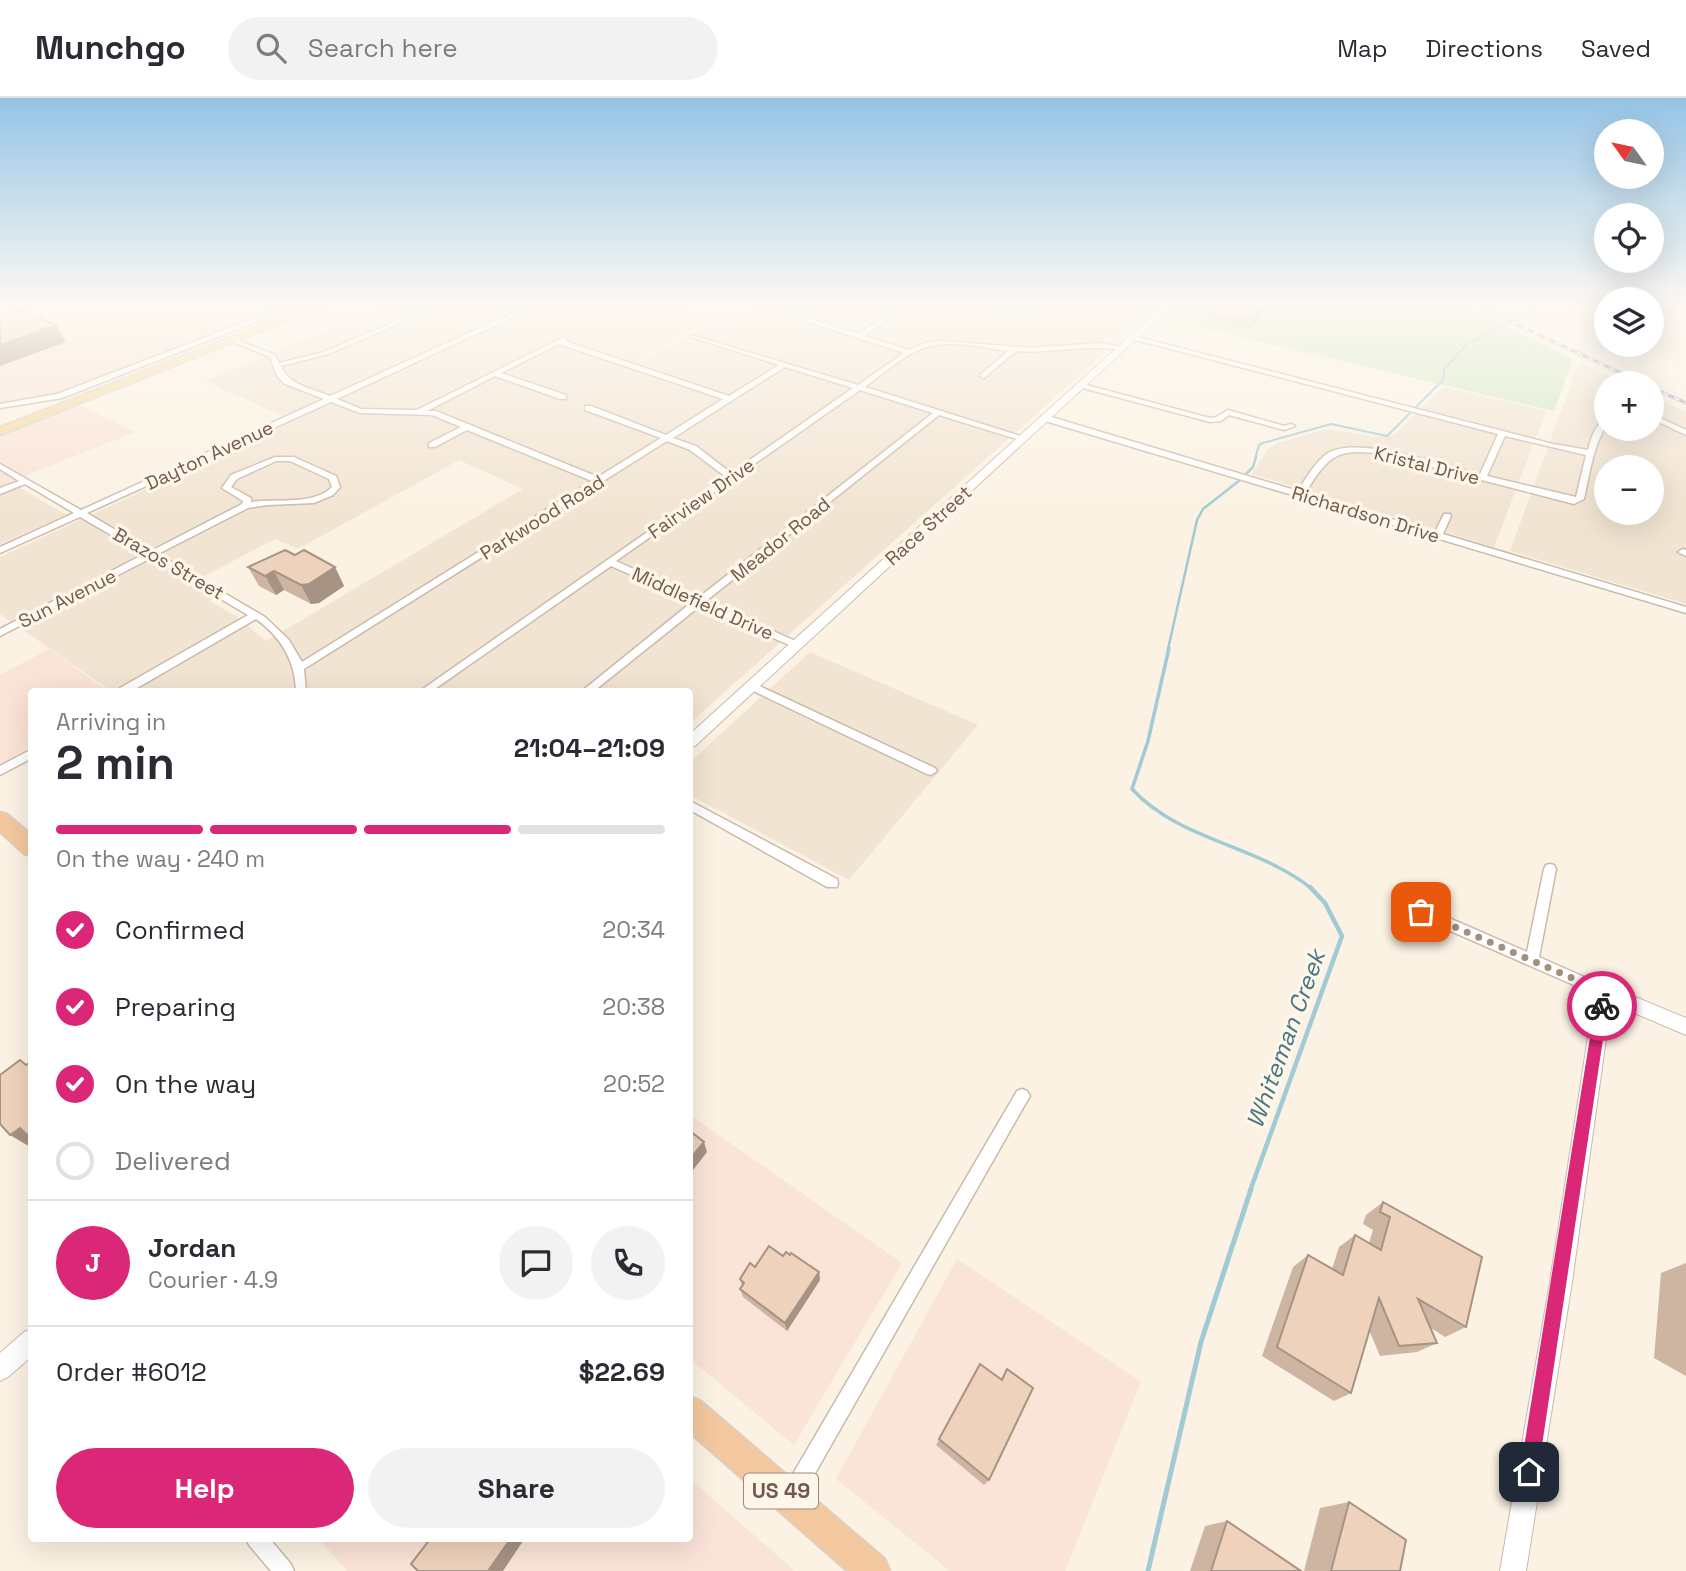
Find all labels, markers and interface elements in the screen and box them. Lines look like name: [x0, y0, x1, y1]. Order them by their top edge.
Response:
search box: [228, 17, 718, 80]
text: Munchgo: [35, 27, 186, 69]
icon: search: [252, 29, 290, 67]
text: Search here: [308, 31, 458, 65]
text: Map: [1337, 33, 1387, 64]
text: Directions: [1425, 33, 1543, 64]
text: Saved: [1581, 33, 1651, 64]
north arrow: [1594, 119, 1664, 189]
map controls: [1594, 119, 1664, 525]
button: locate: [1594, 203, 1664, 273]
button: layers: [1594, 287, 1664, 357]
button: +: [1594, 371, 1664, 441]
street label: Dayton Avenue: [141, 415, 277, 496]
street label: Kristal Drive: [1372, 440, 1482, 491]
street label: Fairview Drive: [643, 452, 759, 544]
button: −: [1594, 455, 1664, 525]
street label: Parkwood Road: [476, 469, 609, 566]
street label: Race Street: [880, 480, 977, 571]
street label: Richardson Drive: [1289, 480, 1443, 549]
street label: Meador Road: [725, 492, 835, 587]
street label: Brazos Street: [109, 521, 229, 605]
street label: Middlefield Drive: [628, 561, 777, 646]
street label: Sun Avenue: [14, 563, 120, 634]
text: Arriving in: [56, 707, 166, 737]
text: 21:04–21:09: [514, 731, 665, 765]
text: 2 min: [56, 734, 175, 792]
text: On the way · 240 m: [56, 844, 265, 874]
pin: [1391, 882, 1451, 942]
icon: bag: [1402, 893, 1440, 931]
icon: check: [56, 911, 94, 949]
text: Confirmed: [115, 913, 245, 947]
text: 20:34: [602, 915, 665, 945]
water label: Whiteman Creek: [1239, 943, 1333, 1132]
courier: [1567, 971, 1637, 1041]
icon: bike: [1583, 987, 1621, 1025]
icon: check: [56, 988, 94, 1026]
text: Preparing: [115, 990, 236, 1024]
text: 20:38: [602, 992, 665, 1022]
icon: check: [56, 1065, 94, 1103]
text: On the way: [115, 1067, 256, 1101]
text: 20:52: [603, 1069, 665, 1099]
text: Delivered: [115, 1144, 231, 1178]
button: chat: [499, 1226, 573, 1300]
button: phone: [591, 1226, 665, 1300]
text: Jordan: [148, 1231, 236, 1265]
text: J: [85, 1246, 101, 1280]
text: Courier · 4.9: [148, 1265, 278, 1295]
text: Order #6012: [56, 1355, 207, 1389]
text: $22.69: [579, 1355, 665, 1389]
pin: [1499, 1442, 1559, 1502]
button: Help: [56, 1448, 354, 1528]
button: Share: [368, 1448, 665, 1528]
icon: home: [1510, 1453, 1548, 1491]
road number: US 49: [744, 1474, 818, 1508]

